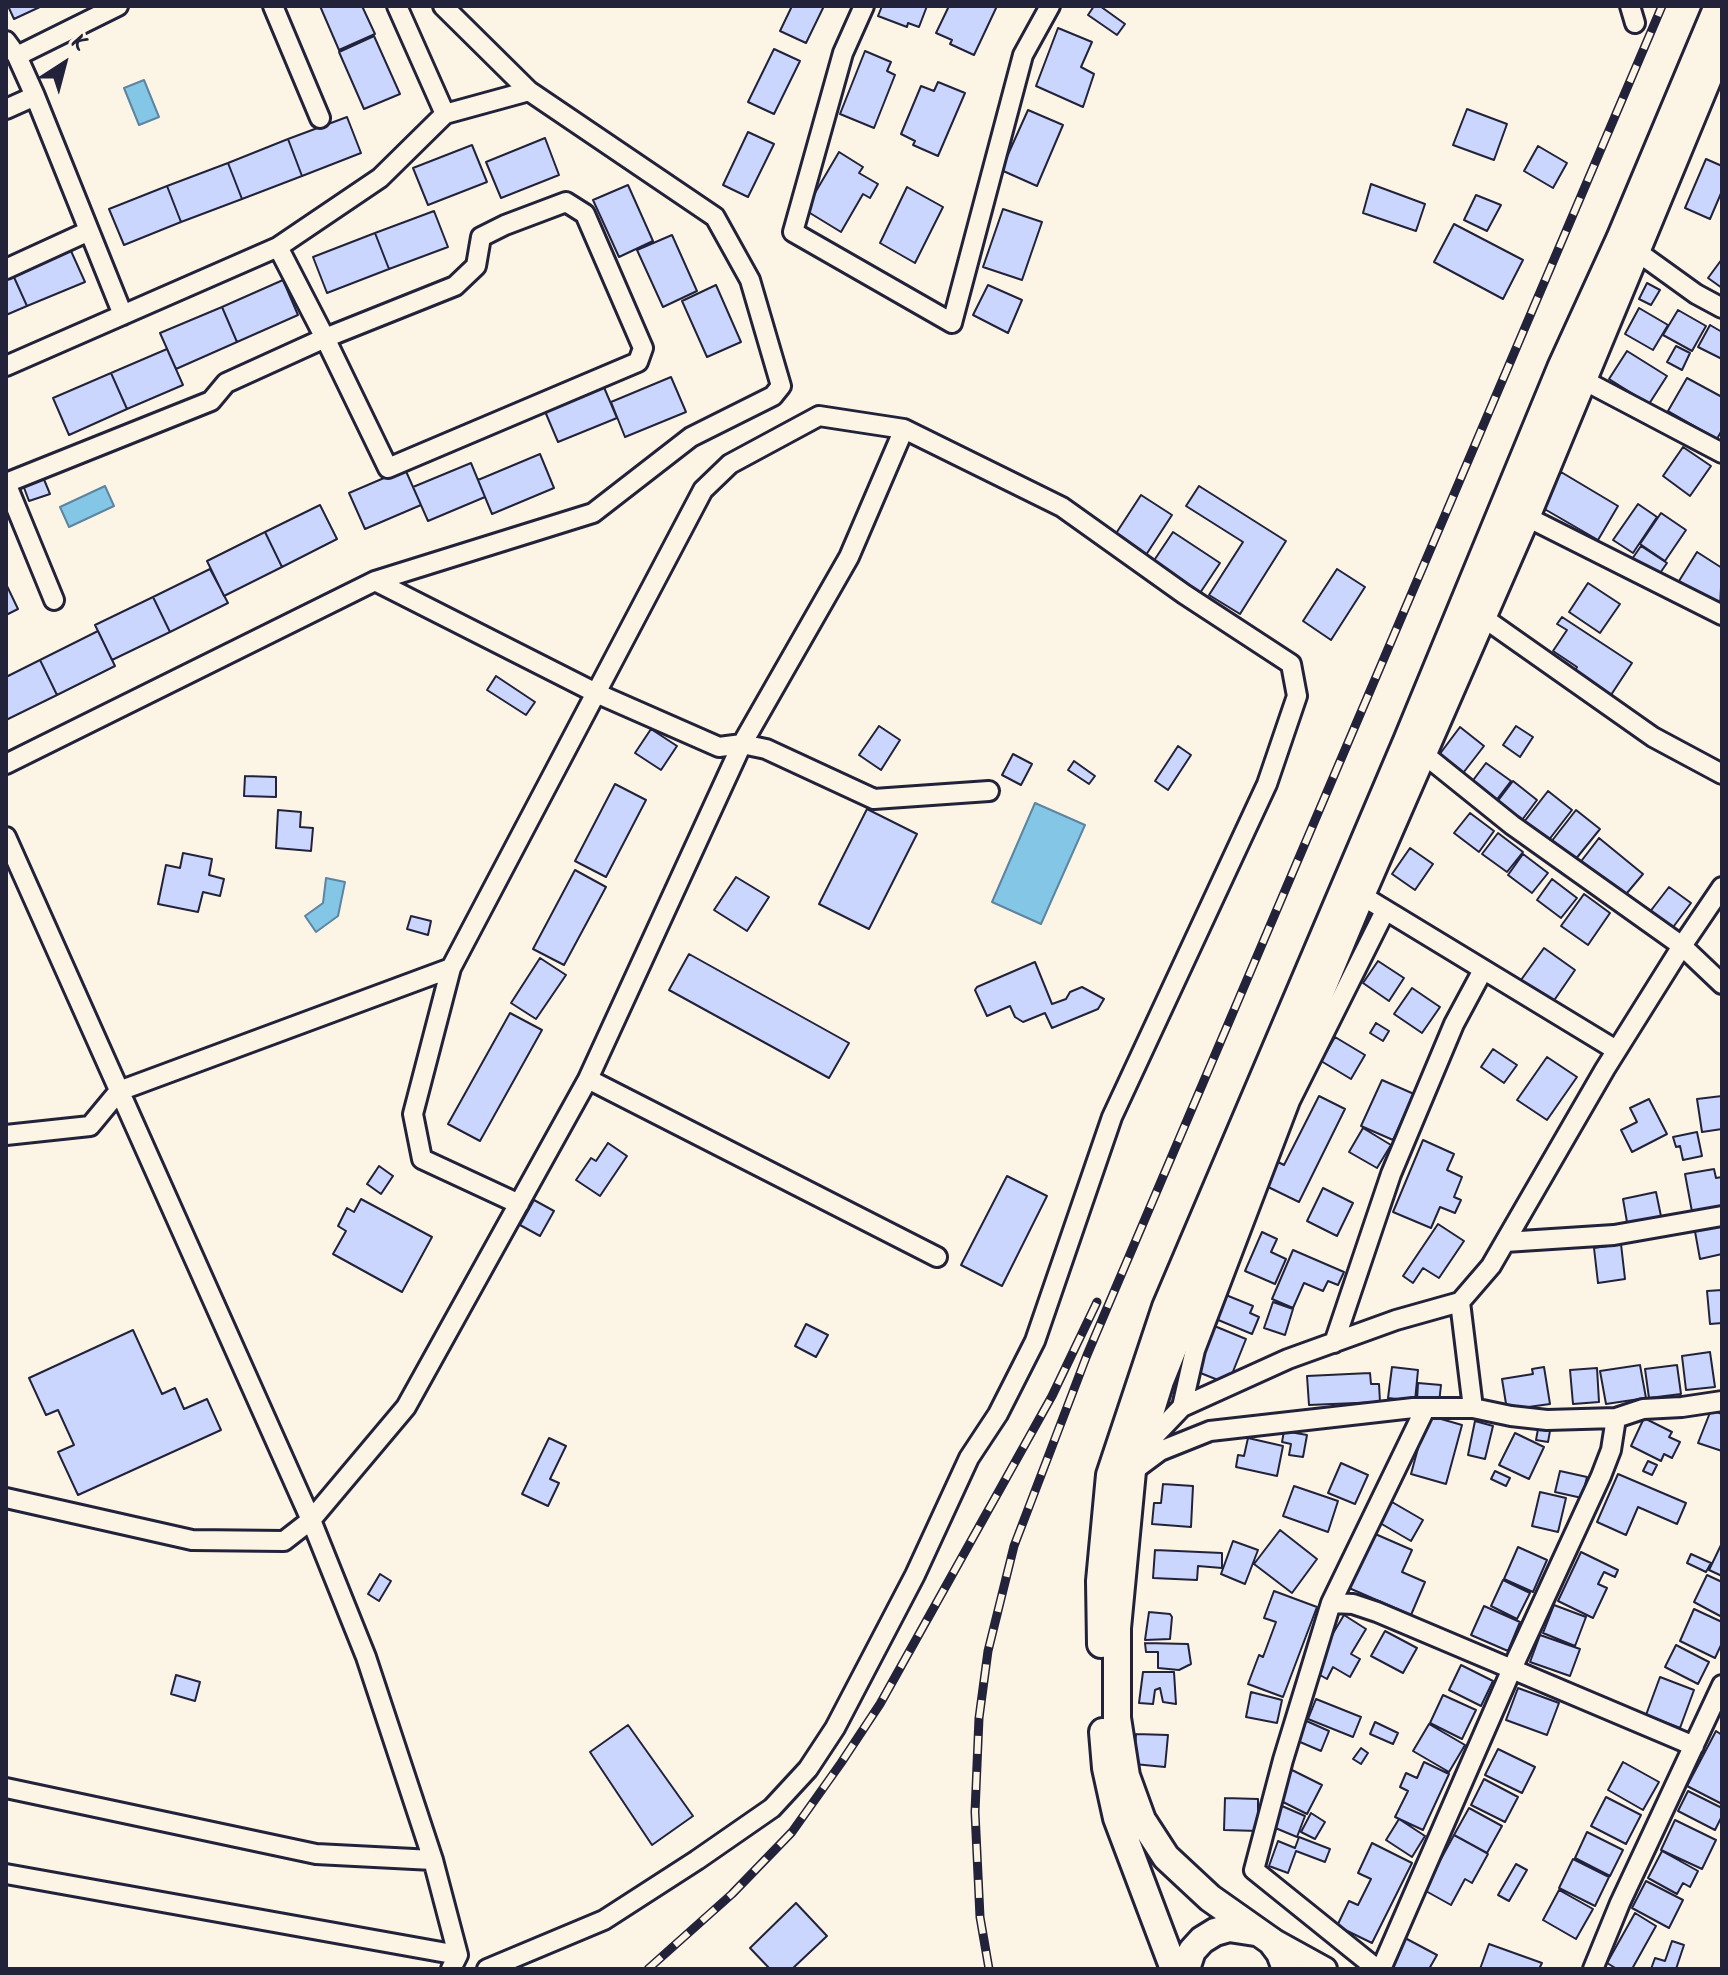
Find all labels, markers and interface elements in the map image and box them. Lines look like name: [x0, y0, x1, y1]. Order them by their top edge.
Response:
north arrow: [24, 24, 104, 104]
text: K: [63, 26, 94, 62]

